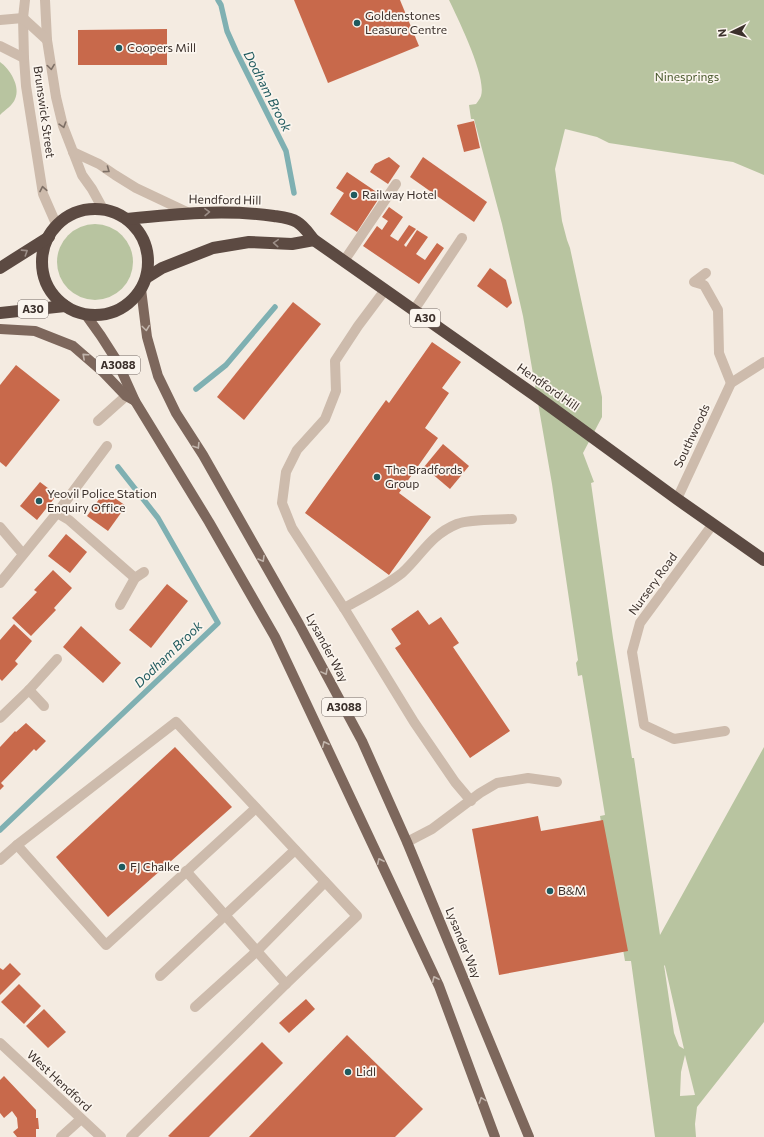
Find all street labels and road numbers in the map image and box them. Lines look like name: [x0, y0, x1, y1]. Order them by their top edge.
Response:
street label: Brunswick Street: [32, 65, 58, 159]
street label: Hendford Hill: [189, 191, 262, 207]
road number: A30: [18, 300, 48, 318]
road number: A30: [410, 309, 440, 327]
road number: A3088: [96, 356, 140, 374]
street label: Hendford Hill: [515, 360, 582, 413]
street label: Southwoods: [670, 401, 712, 470]
street label: Nursery Road: [625, 550, 679, 617]
street label: Lysander Way: [304, 611, 352, 684]
road number: A3088: [322, 698, 366, 716]
street label: Lysander Way: [443, 905, 485, 980]
street label: West Hendford: [25, 1047, 95, 1114]

